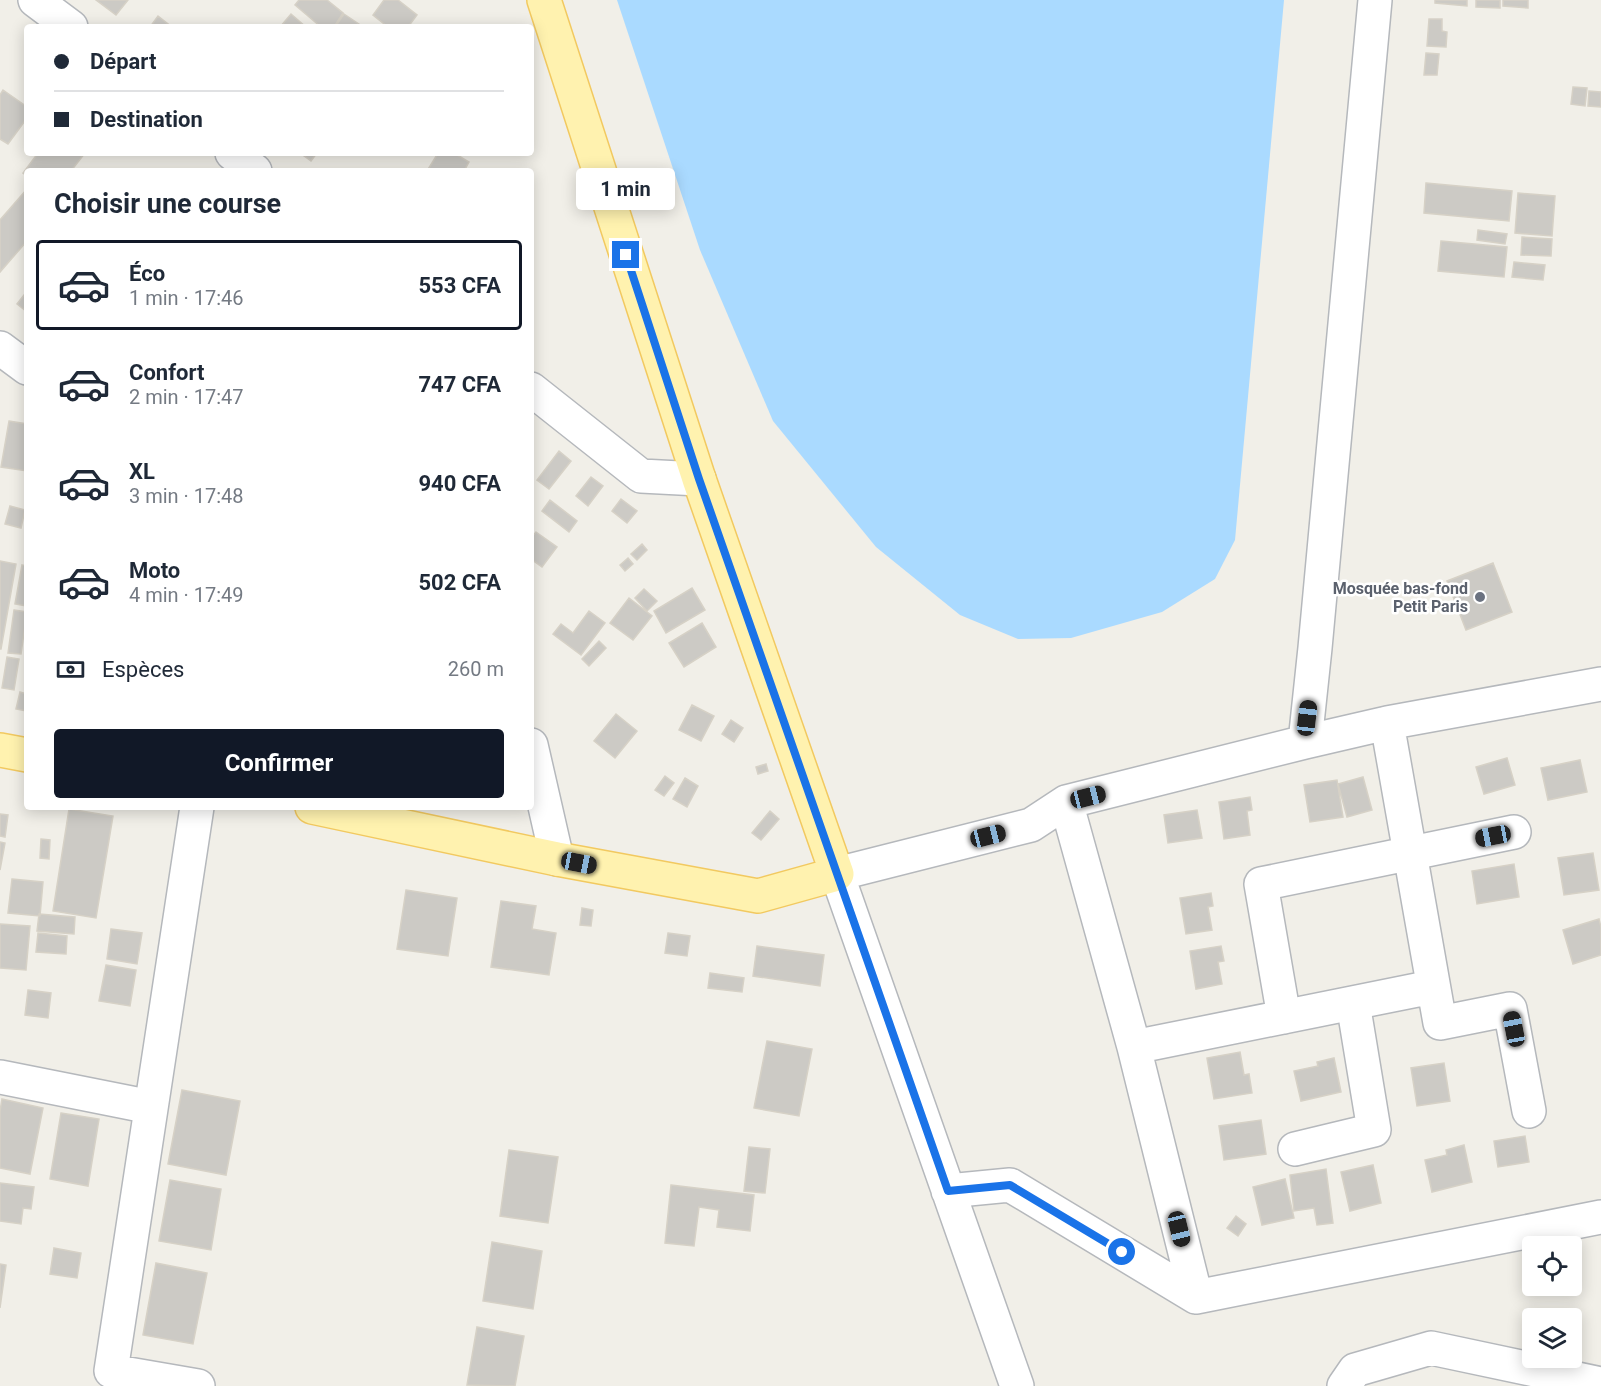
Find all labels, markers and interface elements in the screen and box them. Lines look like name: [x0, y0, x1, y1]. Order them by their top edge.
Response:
text: Départ: [90, 49, 156, 74]
text: Destination: [90, 107, 203, 132]
callout: 1 min: [576, 168, 676, 210]
text: 1 min: [600, 177, 651, 201]
text: Choisir une course: [54, 188, 281, 220]
route end: [612, 241, 639, 268]
icon: car: [57, 258, 111, 312]
text: Éco: [129, 261, 165, 286]
text: 553 CFA: [418, 273, 501, 298]
text: 1 min · 17:46: [129, 286, 244, 310]
icon: car: [57, 357, 111, 411]
text: Confort: [129, 360, 204, 385]
text: 747 CFA: [418, 372, 501, 397]
text: 2 min · 17:47: [129, 385, 244, 409]
icon: car: [57, 456, 111, 510]
text: XL: [129, 459, 155, 484]
text: 940 CFA: [418, 471, 501, 496]
text: 3 min · 17:48: [129, 484, 244, 508]
icon: car: [57, 555, 111, 609]
text: Moto: [129, 558, 180, 583]
text: 502 CFA: [418, 570, 501, 595]
place label: Mosquée bas-fond Petit Paris: [1333, 579, 1468, 616]
text: 4 min · 17:49: [129, 583, 244, 607]
marker: Mosquée bas-fond Petit Paris: [1473, 590, 1487, 604]
icon: cash: [54, 653, 87, 686]
text: Espèces: [102, 657, 184, 682]
text: 260 m: [448, 657, 504, 681]
car: [1296, 699, 1318, 737]
button: Confirmer: [54, 729, 504, 798]
car: [1068, 784, 1108, 810]
car: [968, 823, 1008, 849]
car: [1474, 824, 1512, 848]
car: [560, 851, 598, 875]
car: [1502, 1010, 1526, 1048]
car: [1166, 1209, 1192, 1249]
map controls: [1522, 1236, 1582, 1368]
button: locate: [1522, 1236, 1582, 1296]
route start: [1108, 1238, 1135, 1265]
button: layers: [1522, 1308, 1582, 1368]

